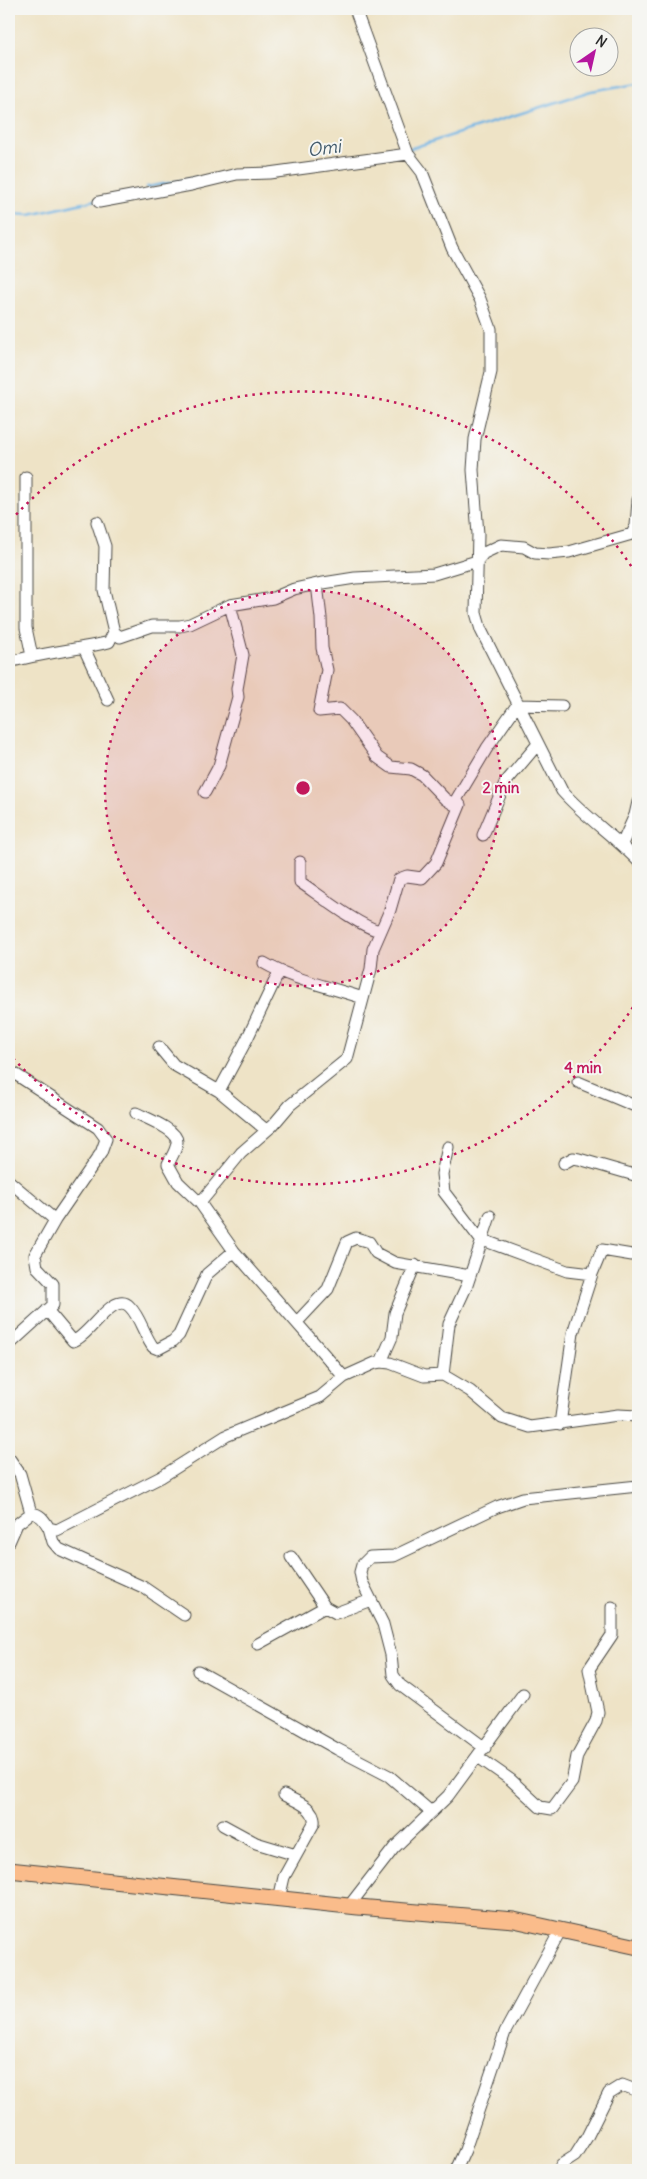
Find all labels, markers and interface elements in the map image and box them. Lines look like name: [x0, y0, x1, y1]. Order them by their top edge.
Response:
north arrow: [570, 28, 620, 78]
text: N: [592, 31, 610, 51]
water label: Omi: [306, 134, 344, 162]
text: 2 min: [483, 778, 520, 797]
centre of rings: [294, 779, 312, 797]
text: 4 min: [564, 1058, 602, 1077]

